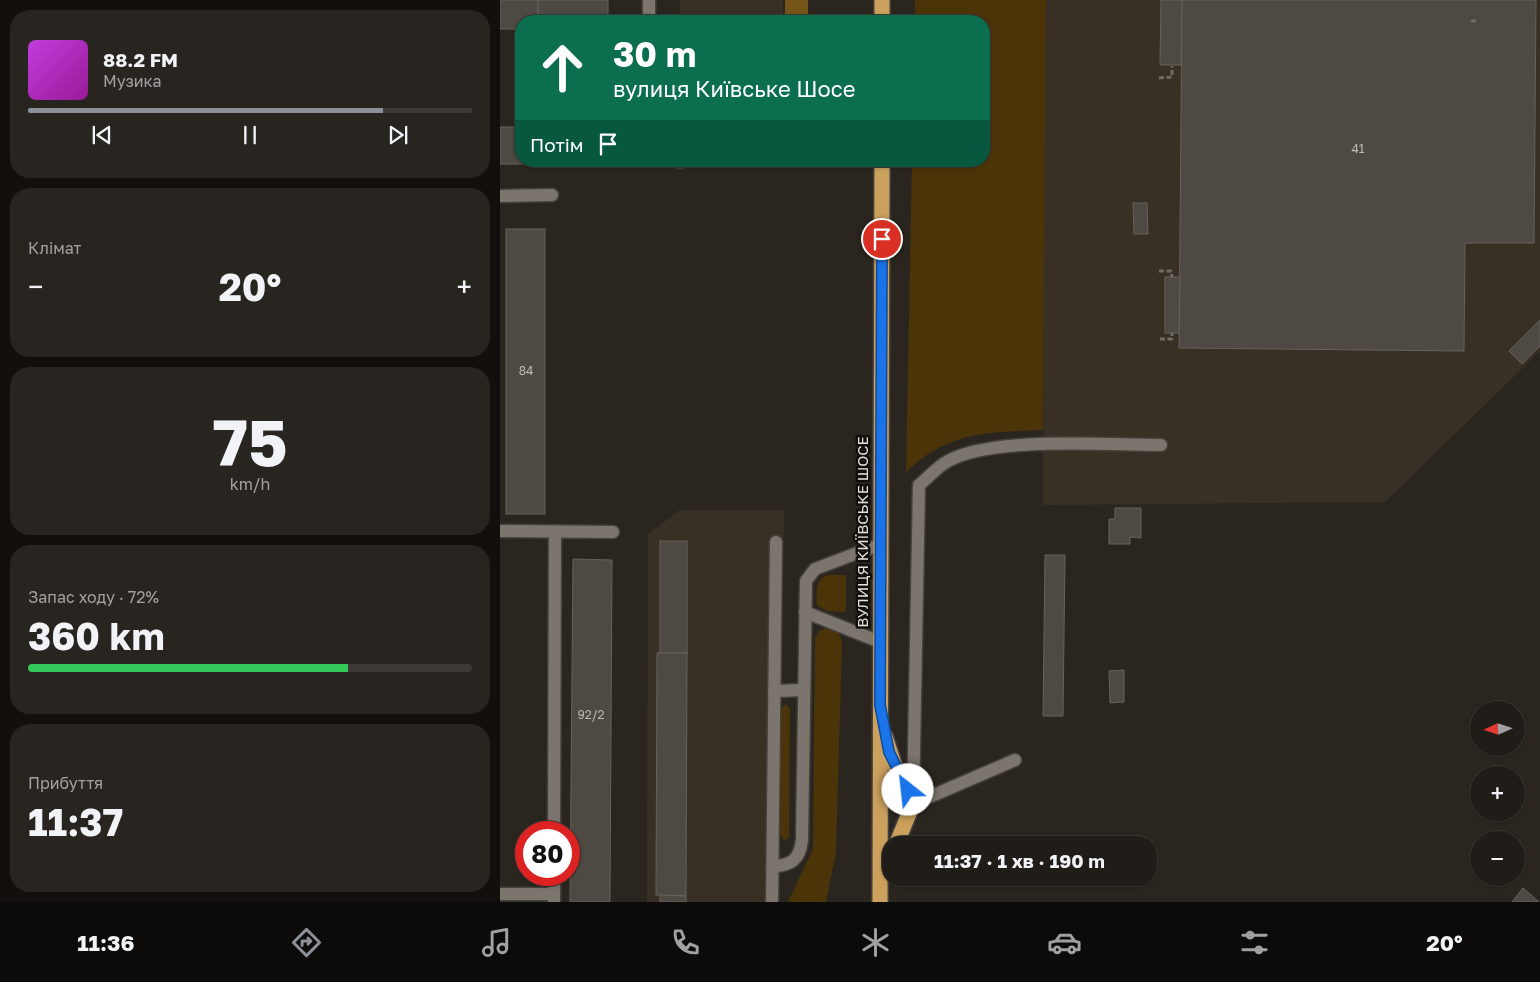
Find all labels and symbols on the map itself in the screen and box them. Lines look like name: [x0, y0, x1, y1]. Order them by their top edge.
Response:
house number: 41: [1351, 141, 1365, 156]
pin: [861, 218, 903, 260]
house number: 84: [519, 363, 533, 378]
street label: ВУЛИЦЯ КИЇВСЬКЕ ШОСЕ: [853, 436, 871, 628]
north arrow: [1470, 701, 1525, 756]
house number: 92/2: [578, 707, 605, 722]
position arrow: [881, 763, 933, 815]
speed limit sign: 80: [515, 821, 580, 886]

